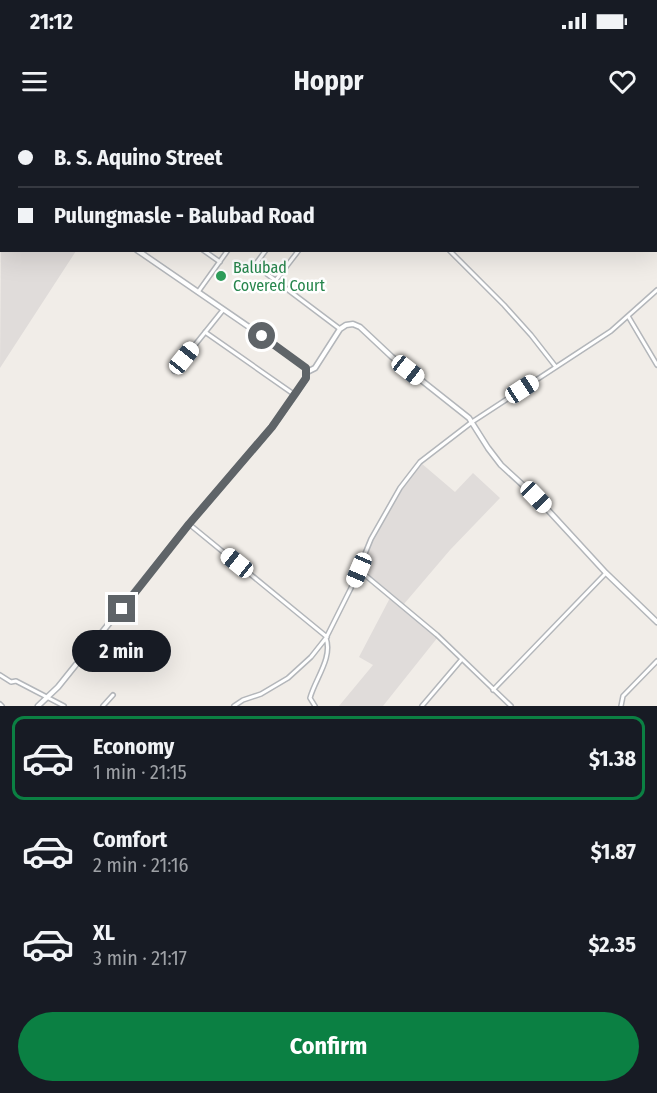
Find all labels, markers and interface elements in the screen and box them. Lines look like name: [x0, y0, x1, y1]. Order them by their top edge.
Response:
text: 21:12: [30, 8, 73, 35]
icon: menu: [18, 65, 51, 98]
text: Hoppr: [294, 65, 363, 97]
icon: heart: [606, 65, 639, 98]
text: B. S. Aquino Street: [54, 144, 223, 171]
text: Pulungmasle - Balubad Road: [54, 202, 315, 229]
place label: Balubad Covered Court: [233, 258, 326, 295]
marker: Balubad Covered Court: [214, 269, 228, 283]
route start: [248, 322, 275, 349]
car: [166, 338, 202, 378]
car: [388, 352, 428, 388]
car: [502, 372, 542, 406]
car: [517, 478, 555, 516]
car: [217, 545, 257, 581]
car: [344, 550, 374, 590]
route end: [108, 595, 135, 622]
callout: 2 min: [72, 630, 172, 672]
text: 2 min: [99, 639, 144, 663]
icon: car: [21, 731, 75, 785]
text: Economy: [93, 733, 174, 760]
text: $1.38: [589, 745, 636, 772]
text: 1 min · 21:15: [93, 760, 187, 784]
icon: car: [21, 824, 75, 878]
text: Comfort: [93, 826, 167, 853]
text: $1.87: [591, 838, 636, 865]
text: 2 min · 21:16: [93, 853, 188, 877]
icon: car: [21, 917, 75, 971]
text: XL: [93, 919, 115, 946]
text: $2.35: [588, 931, 636, 958]
text: 3 min · 21:17: [93, 946, 187, 970]
button: Confirm: [18, 1012, 639, 1081]

